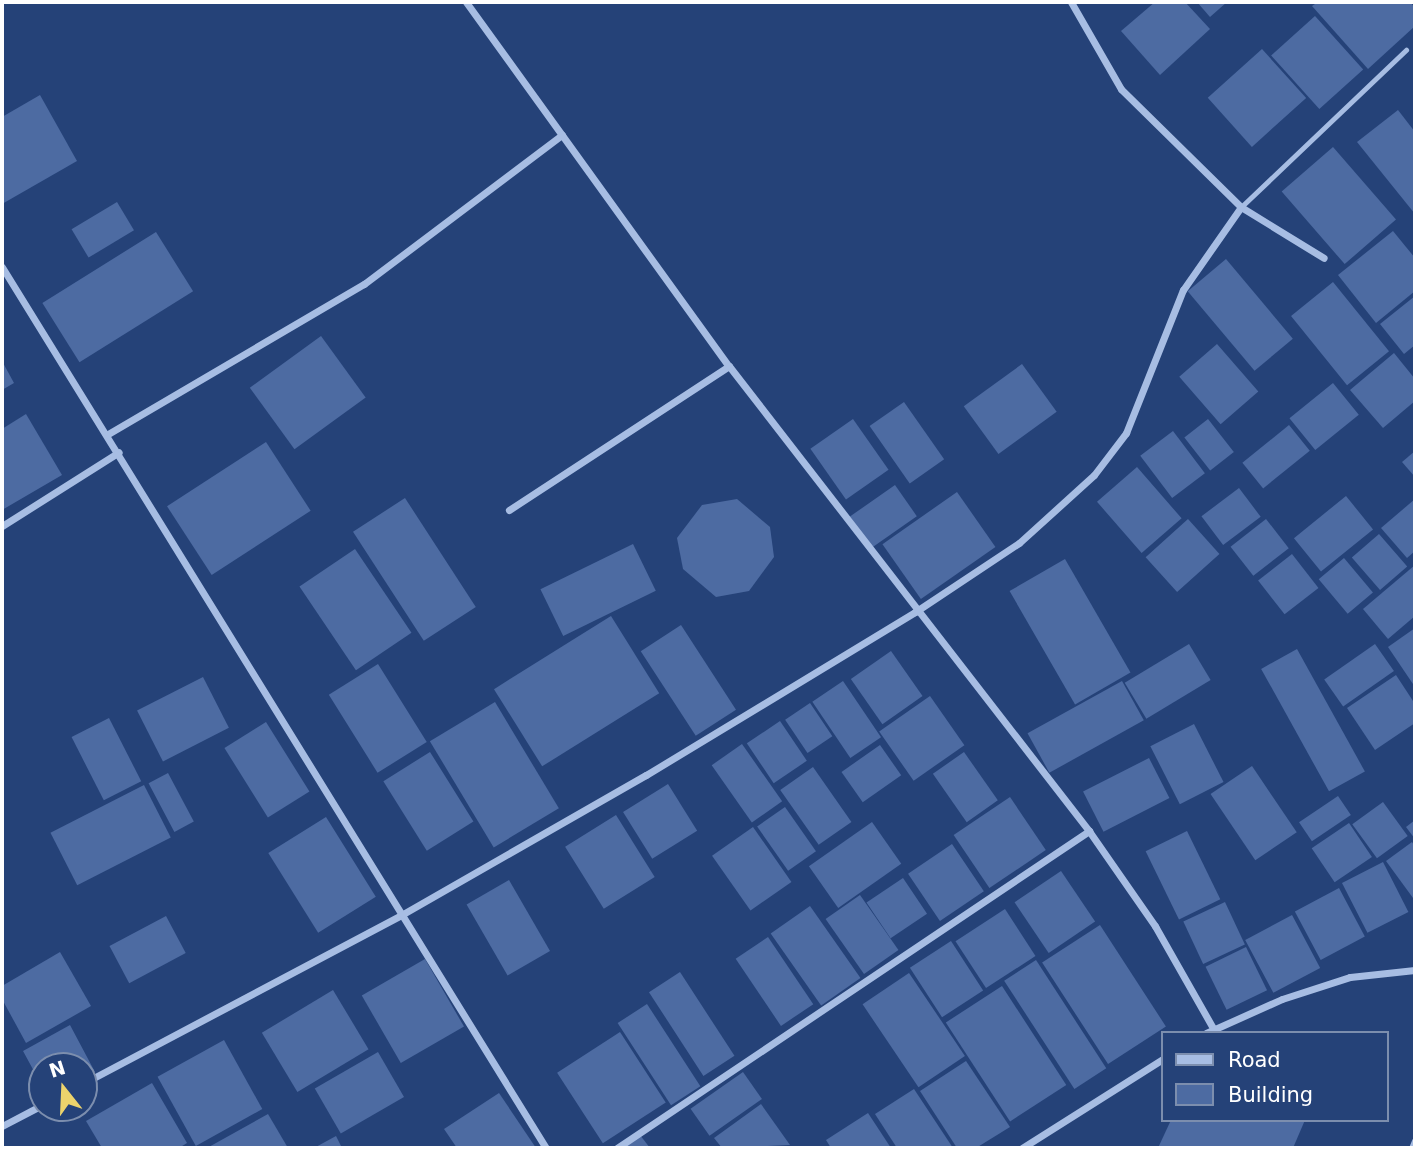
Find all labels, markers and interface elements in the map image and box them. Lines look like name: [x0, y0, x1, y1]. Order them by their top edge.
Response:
legend: [1162, 1031, 1389, 1122]
text: Road: [1228, 1048, 1281, 1072]
north arrow: [28, 1052, 98, 1122]
text: N: [46, 1056, 68, 1082]
text: Building: [1228, 1083, 1313, 1107]

